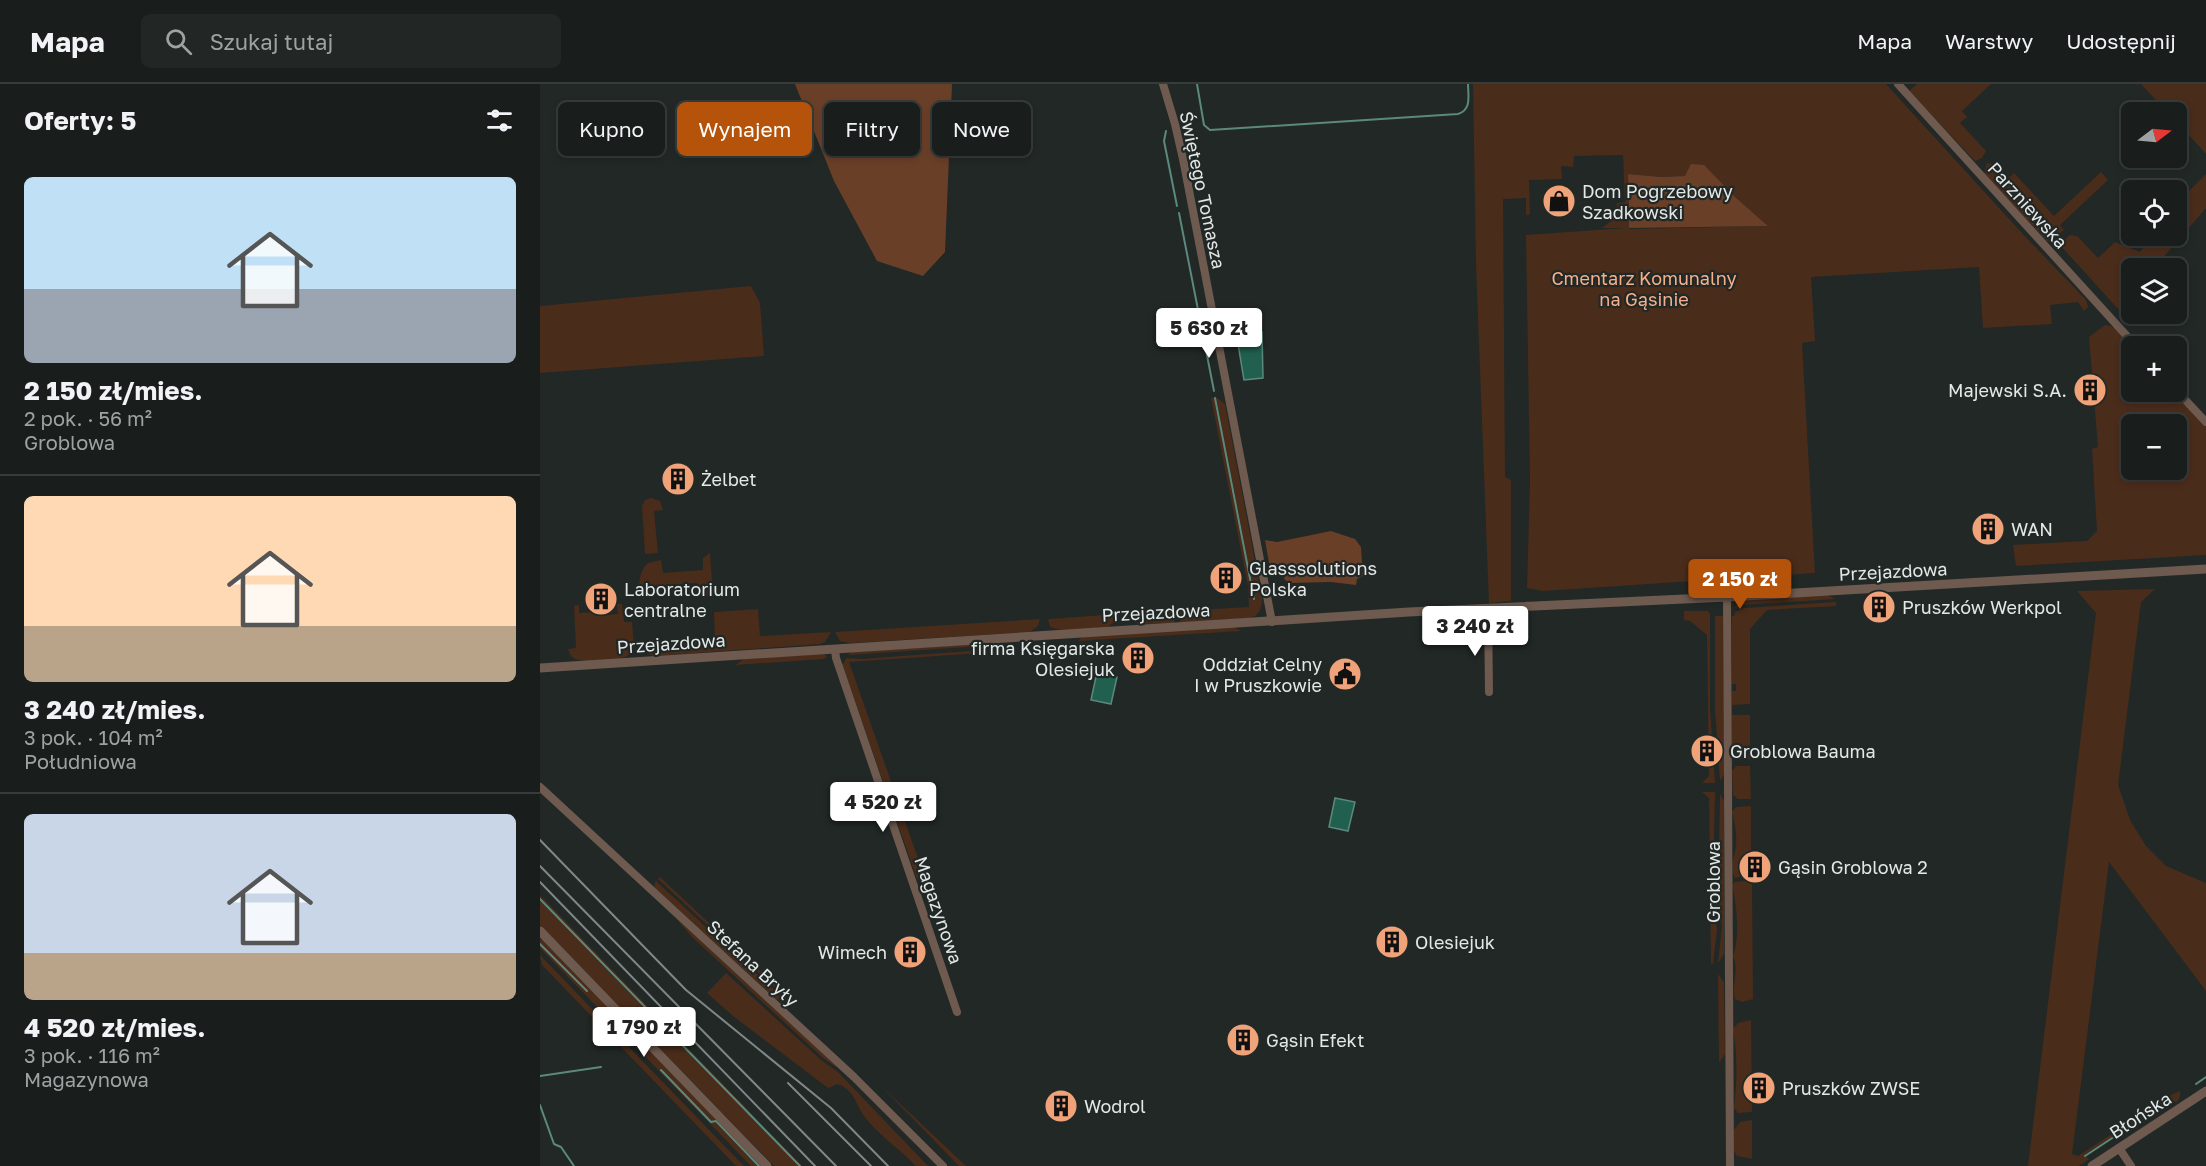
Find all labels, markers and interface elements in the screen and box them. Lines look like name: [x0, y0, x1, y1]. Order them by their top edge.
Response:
search box: [141, 14, 561, 68]
text: Mapa: [30, 25, 105, 58]
icon: search: [162, 25, 195, 58]
text: Szukaj tutaj: [210, 28, 333, 55]
text: Mapa: [1857, 28, 1912, 54]
text: Warstwy: [1945, 28, 2033, 54]
text: Udostępnij: [2066, 28, 2176, 54]
chip: Kupno: [558, 102, 665, 156]
chip: Wynajem: [677, 102, 812, 156]
chip: Filtry: [824, 102, 920, 156]
chip: Nowe: [932, 102, 1031, 156]
north arrow: [2121, 102, 2187, 168]
map controls: [2121, 102, 2187, 480]
icon: filters: [483, 104, 516, 137]
text: Oferty: 5: [24, 105, 136, 136]
street label: Świętego Tomasza: [1176, 109, 1230, 271]
street label: Parzniewska: [1983, 157, 2073, 253]
place label: Dom Pogrzebowy Szadkowski: [1582, 180, 1733, 223]
button: locate: [2121, 180, 2187, 246]
shop icon: Dom Pogrzebowy Szadkowski: [1541, 183, 1577, 219]
icon: home: [216, 216, 324, 324]
button: layers: [2121, 258, 2187, 324]
park label: Cmentarz Komunalny na Gąsinie: [1551, 267, 1737, 310]
pin: 5 630 zł: [1147, 308, 1271, 359]
text: 5 630 zł: [1170, 315, 1248, 339]
button: +: [2121, 336, 2187, 402]
building icon: Majewski S.A.: [2072, 372, 2108, 408]
text: 2 150 zł/mies.: [24, 375, 203, 406]
place label: Majewski S.A.: [1948, 379, 2067, 401]
text: 2 pok. · 56 m²: [24, 406, 152, 430]
button: −: [2121, 414, 2187, 480]
text: Groblowa: [24, 430, 115, 454]
building icon: Żelbet: [660, 461, 696, 497]
place label: Żelbet: [701, 468, 756, 490]
building icon: WAN: [1970, 511, 2006, 547]
place label: WAN: [2011, 518, 2053, 540]
icon: home: [216, 535, 324, 643]
place label: Glasssolutions Polska: [1249, 557, 1377, 600]
street label: Przejazdowa: [1838, 557, 1948, 585]
pin: 2 150 zł: [1678, 559, 1802, 610]
building icon: Glasssolutions Polska: [1208, 560, 1244, 596]
text: 2 150 zł: [1702, 566, 1778, 590]
place label: Laboratorium centralne: [624, 578, 740, 621]
building icon: Laboratorium centralne: [583, 581, 619, 617]
building icon: Pruszków Werkpol: [1861, 589, 1897, 625]
place label: Pruszków Werkpol: [1902, 596, 2062, 618]
street label: Przejazdowa: [1101, 598, 1211, 626]
pin: 3 240 zł: [1413, 606, 1537, 657]
text: 3 240 zł: [1436, 613, 1514, 637]
street label: Przejazdowa: [616, 628, 726, 658]
place label: firma Księgarska Olesiejuk: [971, 637, 1115, 680]
building icon: firma Księgarska Olesiejuk: [1120, 640, 1156, 676]
place label: Oddział Celny I w Pruszkowie: [1194, 653, 1322, 696]
public building icon: Oddział Celny I w Pruszkowie: [1327, 656, 1363, 692]
text: 3 240 zł/mies.: [24, 694, 205, 725]
text: 3 pok. · 104 m²: [24, 725, 163, 749]
building icon: Groblowa Bauma: [1689, 733, 1725, 769]
place label: Groblowa Bauma: [1730, 740, 1876, 762]
text: Południowa: [24, 749, 137, 773]
pin: 4 520 zł: [821, 782, 945, 833]
text: 4 520 zł: [844, 789, 922, 813]
street label: Groblowa: [1702, 841, 1724, 923]
building icon: Gąsin Groblowa 2: [1737, 849, 1773, 885]
icon: home: [216, 853, 324, 961]
street label: Magazynowa: [910, 853, 968, 967]
place label: Gąsin Groblowa 2: [1778, 856, 1928, 878]
street label: Stefana Bryły: [703, 915, 803, 1011]
building icon: Olesiejuk: [1374, 924, 1410, 960]
place label: Olesiejuk: [1415, 931, 1495, 953]
building icon: Wimech: [892, 934, 928, 970]
place label: Wimech: [818, 941, 887, 963]
pin: 1 790 zł: [582, 1007, 706, 1058]
text: 4 520 zł/mies.: [24, 1012, 205, 1043]
text: 1 790 zł: [607, 1014, 681, 1038]
building icon: Gąsin Efekt: [1225, 1022, 1261, 1058]
place label: Gąsin Efekt: [1266, 1029, 1364, 1051]
text: 3 pok. · 116 m²: [24, 1043, 160, 1067]
text: Magazynowa: [24, 1067, 149, 1091]
building icon: Pruszków ZWSE: [1741, 1070, 1777, 1106]
place label: Pruszków ZWSE: [1782, 1077, 1920, 1099]
street label: Błońska: [2105, 1087, 2175, 1143]
building icon: Wodrol: [1043, 1088, 1079, 1124]
place label: Wodrol: [1084, 1095, 1146, 1117]

